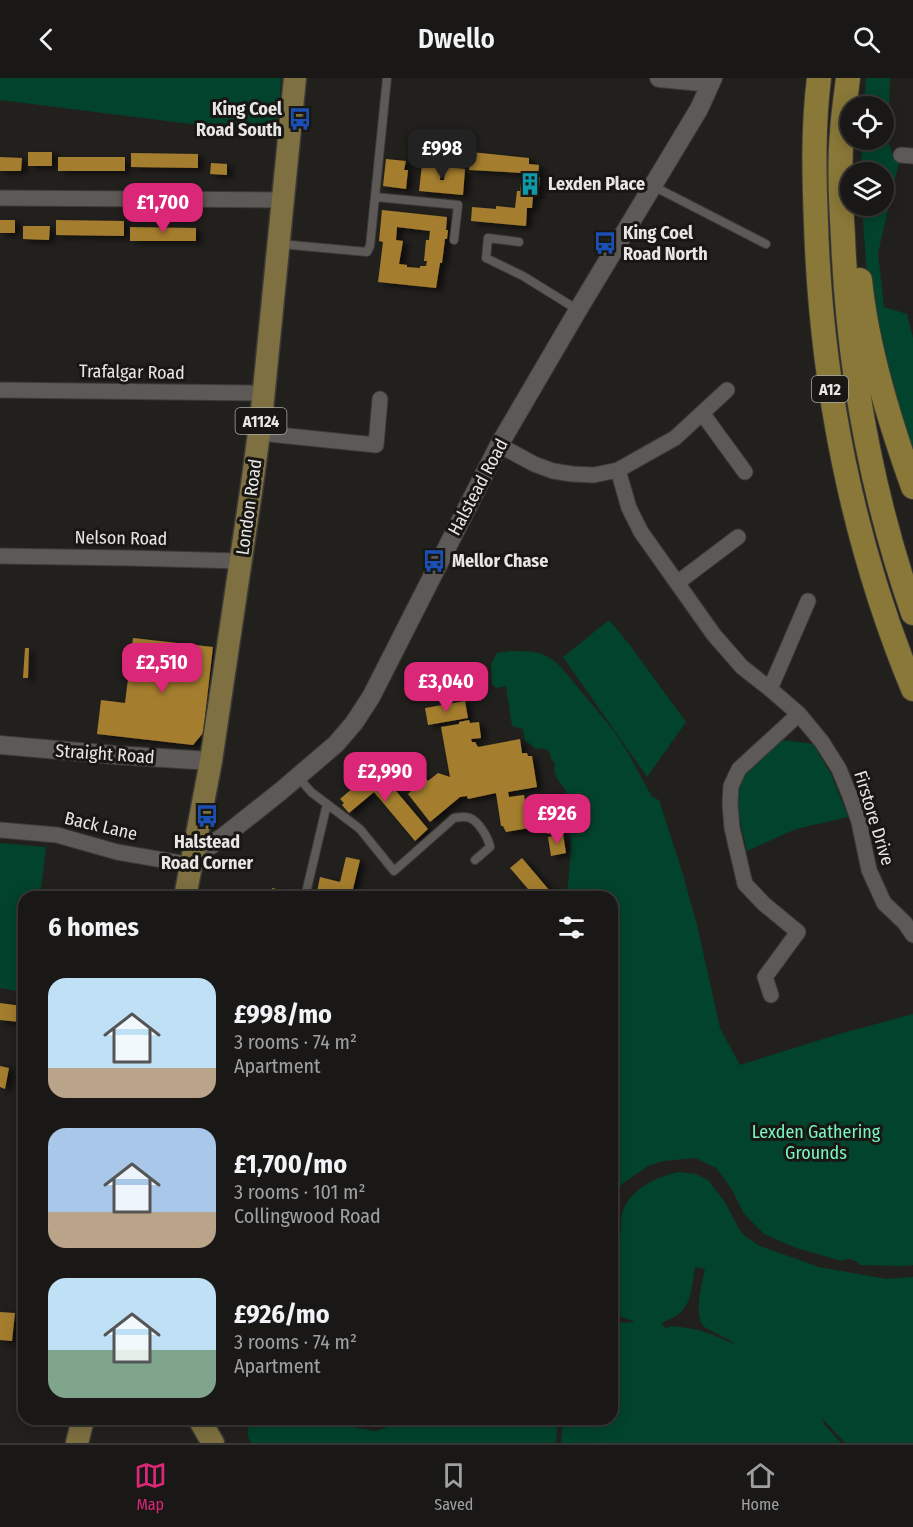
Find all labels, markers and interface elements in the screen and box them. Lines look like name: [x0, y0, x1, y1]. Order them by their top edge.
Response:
icon: back: [30, 23, 63, 56]
text: Dwello: [418, 23, 495, 55]
icon: search: [850, 23, 883, 56]
map controls: [840, 96, 894, 216]
button: locate: [840, 96, 894, 150]
place label: King Coel Road South: [196, 98, 282, 141]
bus stop icon: King Coel Road South: [287, 106, 313, 132]
pin: £998: [406, 129, 478, 180]
text: £998: [422, 136, 462, 160]
button: layers: [840, 162, 894, 216]
building icon: Lexden Place: [517, 171, 543, 197]
place label: Lexden Place: [548, 173, 645, 195]
pin: £1,700: [114, 183, 212, 234]
text: £1,700: [137, 190, 189, 214]
place label: King Coel Road North: [623, 222, 708, 265]
bus stop icon: King Coel Road North: [592, 230, 618, 256]
street label: Trafalgar Road: [79, 360, 185, 384]
road number: A12: [812, 376, 848, 402]
road number: A1124: [236, 408, 286, 434]
street label: Halstead Road: [443, 435, 513, 539]
street label: London Road: [231, 458, 267, 556]
street label: Nelson Road: [74, 526, 168, 550]
bus stop icon: Mellor Chase: [421, 548, 447, 574]
place label: Mellor Chase: [452, 550, 548, 572]
pin: £2,510: [113, 643, 211, 694]
text: £2,510: [136, 650, 188, 674]
pin: £3,040: [397, 662, 495, 713]
text: £3,040: [418, 669, 474, 693]
street label: Straight Road: [55, 740, 155, 768]
pin: £2,990: [336, 752, 434, 803]
text: £2,990: [358, 759, 412, 783]
street label: Firstore Drive: [849, 768, 899, 868]
pin: £926: [521, 794, 593, 845]
text: £926: [537, 801, 577, 825]
bus stop icon: Halstead Road Corner: [194, 803, 220, 829]
street label: Back Lane: [62, 807, 140, 845]
place label: Halstead Road Corner: [161, 831, 254, 874]
icon: filters: [555, 911, 588, 944]
text: 6 homes: [48, 912, 139, 943]
text: £998/mo: [234, 999, 332, 1030]
icon: home: [96, 1002, 168, 1074]
text: 3 rooms · 74 m²: [234, 1030, 357, 1054]
text: Apartment: [234, 1054, 321, 1078]
park label: Lexden Gathering Grounds: [752, 1121, 881, 1164]
text: £1,700/mo: [234, 1149, 347, 1180]
icon: home: [96, 1152, 168, 1224]
text: 3 rooms · 101 m²: [234, 1180, 365, 1204]
text: Collingwood Road: [234, 1204, 381, 1228]
text: £926/mo: [234, 1299, 330, 1330]
icon: home: [96, 1302, 168, 1374]
text: 3 rooms · 74 m²: [234, 1330, 357, 1354]
text: Apartment: [234, 1354, 321, 1378]
tab: Map: [134, 1459, 167, 1514]
tab: Saved: [434, 1459, 473, 1514]
tab: Home: [741, 1459, 779, 1514]

